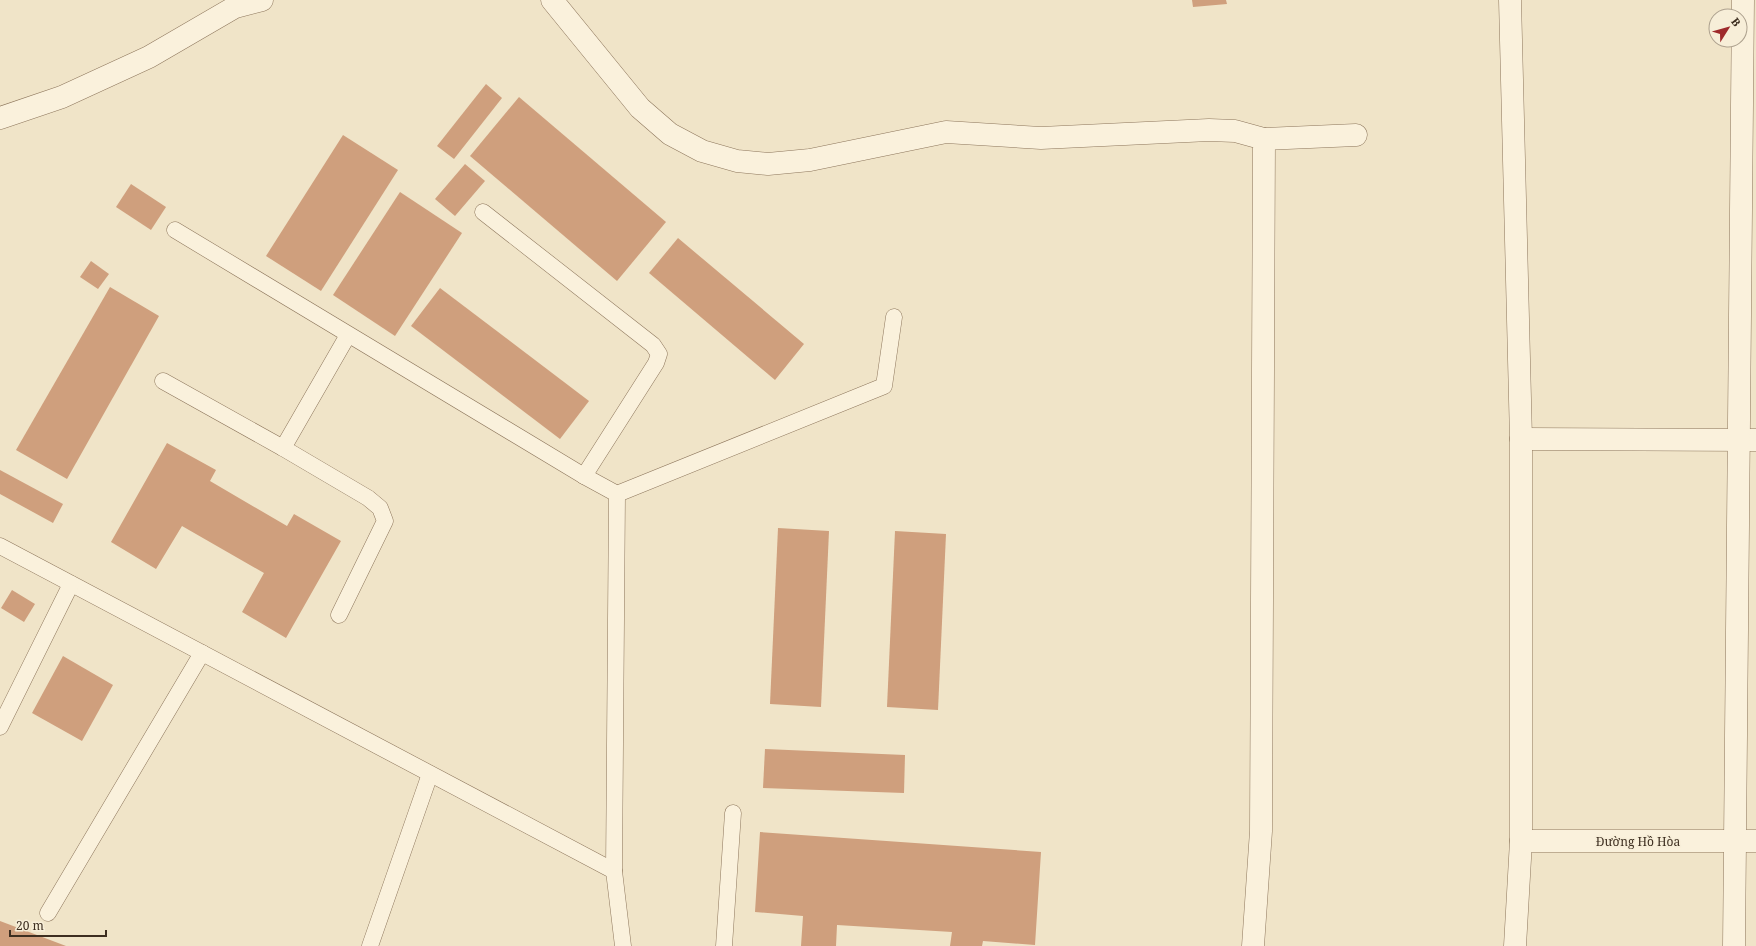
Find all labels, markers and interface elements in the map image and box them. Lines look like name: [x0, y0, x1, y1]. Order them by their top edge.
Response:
north arrow: [1708, 8, 1748, 48]
text: B: [1728, 14, 1745, 29]
street label: Đường Hồ Hòa: [1596, 833, 1680, 850]
scale bar: [10, 912, 106, 938]
text: 20 m: [16, 917, 44, 934]

